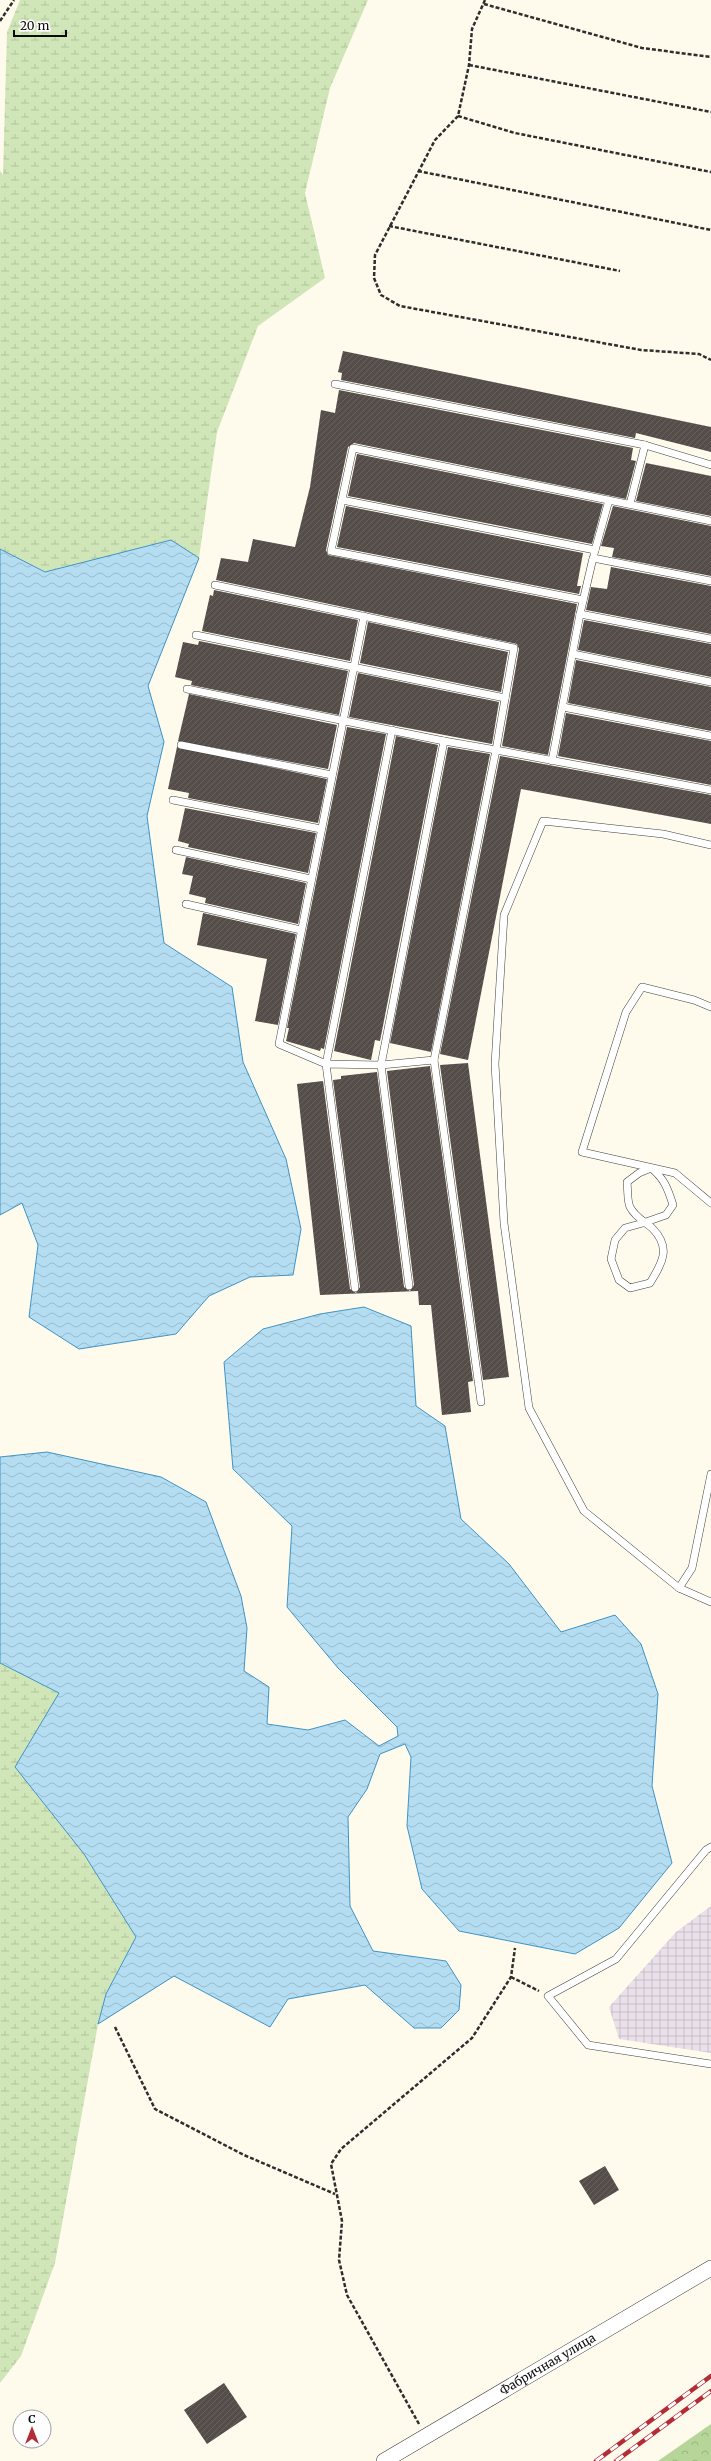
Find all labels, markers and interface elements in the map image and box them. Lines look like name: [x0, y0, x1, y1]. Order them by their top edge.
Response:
scale bar: [14, 12, 66, 38]
text: 20 m: [20, 18, 49, 33]
street label: Фабричная улица: [497, 2330, 599, 2398]
north arrow: [12, 2409, 52, 2449]
text: С: [28, 2412, 36, 2426]

